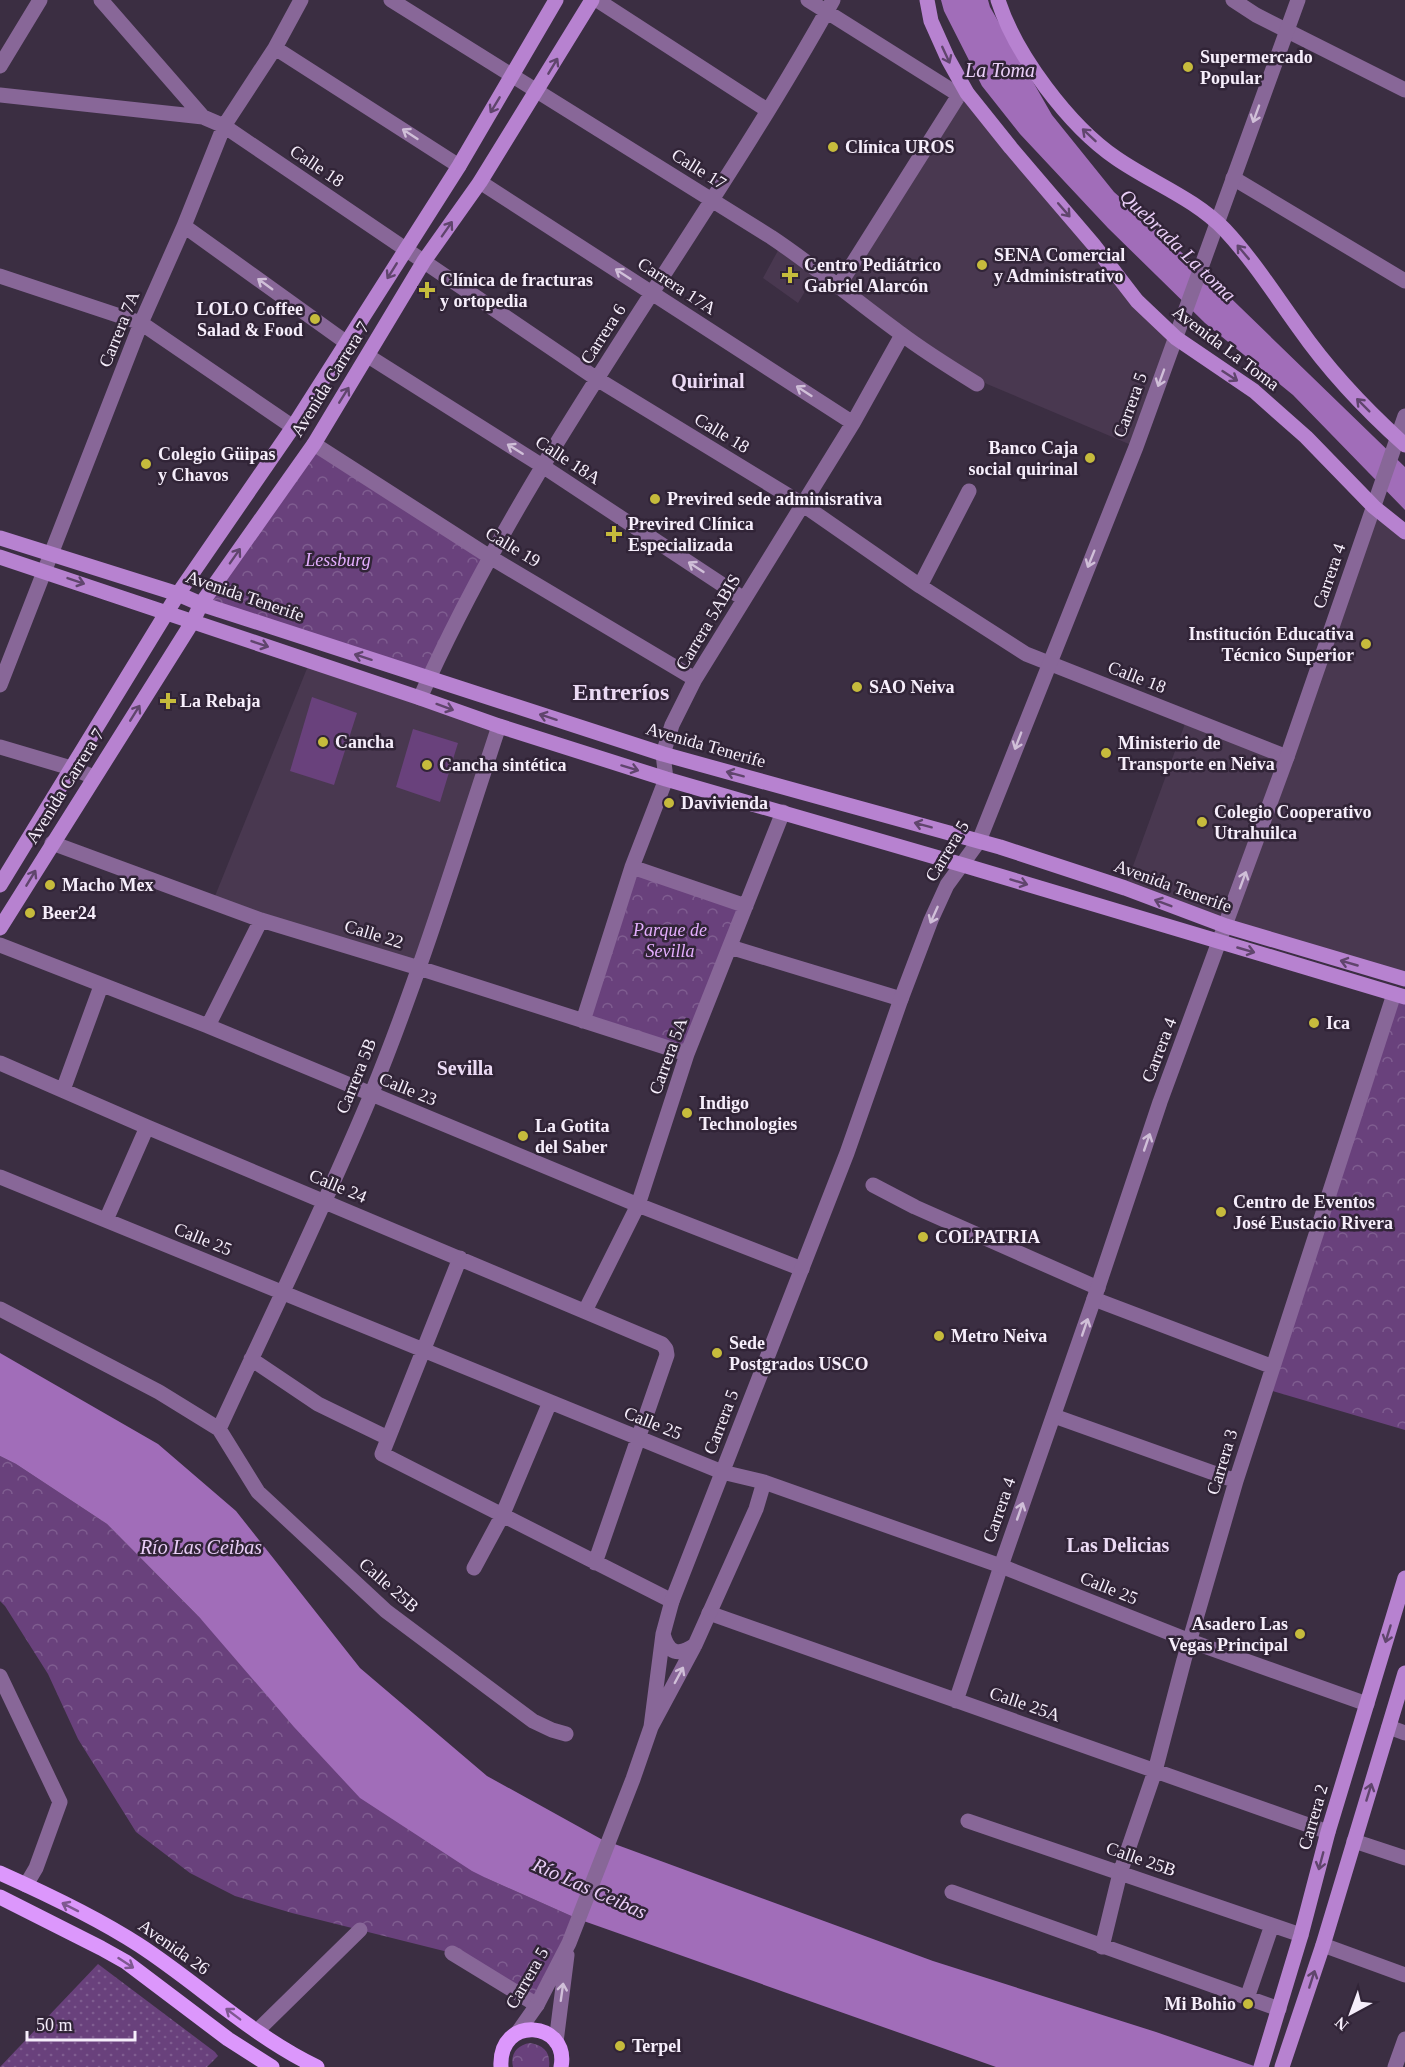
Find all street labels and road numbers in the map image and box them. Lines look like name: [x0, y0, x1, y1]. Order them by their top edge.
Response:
street label: Calle 18: [286, 141, 348, 191]
street label: Calle 17: [668, 144, 730, 194]
street label: Carrera 17A: [634, 253, 720, 319]
street label: Carrera 7A: [95, 288, 143, 370]
street label: Carrera 6: [576, 300, 630, 368]
street label: Avenida La Toma: [1169, 301, 1283, 395]
street label: Avenida Carrera 7: [287, 318, 373, 440]
street label: Carrera 5: [1109, 370, 1151, 440]
street label: Calle 18: [691, 409, 753, 457]
street label: Calle 18A: [532, 432, 604, 488]
street label: Calle 19: [482, 523, 544, 571]
street label: Carrera 4: [1309, 541, 1349, 611]
street label: Avenida Tenerife: [183, 566, 307, 626]
street label: Carrera 5ABIS: [671, 570, 745, 674]
street label: Calle 18: [1105, 657, 1169, 697]
street label: Avenida Tenerife: [644, 718, 768, 772]
street label: Avenida Carrera 7: [22, 725, 108, 847]
street label: Carrera 5: [921, 817, 973, 885]
street label: Avenida Tenerife: [1112, 855, 1234, 917]
street label: Calle 22: [342, 916, 406, 952]
street label: Carrera 5A: [645, 1015, 691, 1097]
street label: Carrera 4: [1138, 1015, 1180, 1085]
street label: Carrera 5B: [332, 1035, 380, 1117]
street label: Calle 23: [376, 1068, 440, 1110]
street label: Calle 24: [306, 1165, 370, 1207]
street label: Calle 25: [171, 1218, 235, 1260]
street label: Carrera 5: [700, 1387, 742, 1457]
street label: Calle 25: [621, 1402, 685, 1444]
street label: Carrera 3: [1203, 1427, 1241, 1497]
street label: Carrera 4: [979, 1475, 1019, 1545]
street label: Calle 25B: [355, 1554, 423, 1616]
street label: Calle 25: [1077, 1567, 1141, 1609]
street label: Calle 25A: [987, 1683, 1063, 1725]
street label: Carrera 2: [1294, 1782, 1332, 1852]
street label: Calle 25B: [1103, 1838, 1179, 1880]
street label: Avenida 26: [135, 1915, 213, 1979]
street label: Carrera 5: [501, 1944, 553, 2012]

